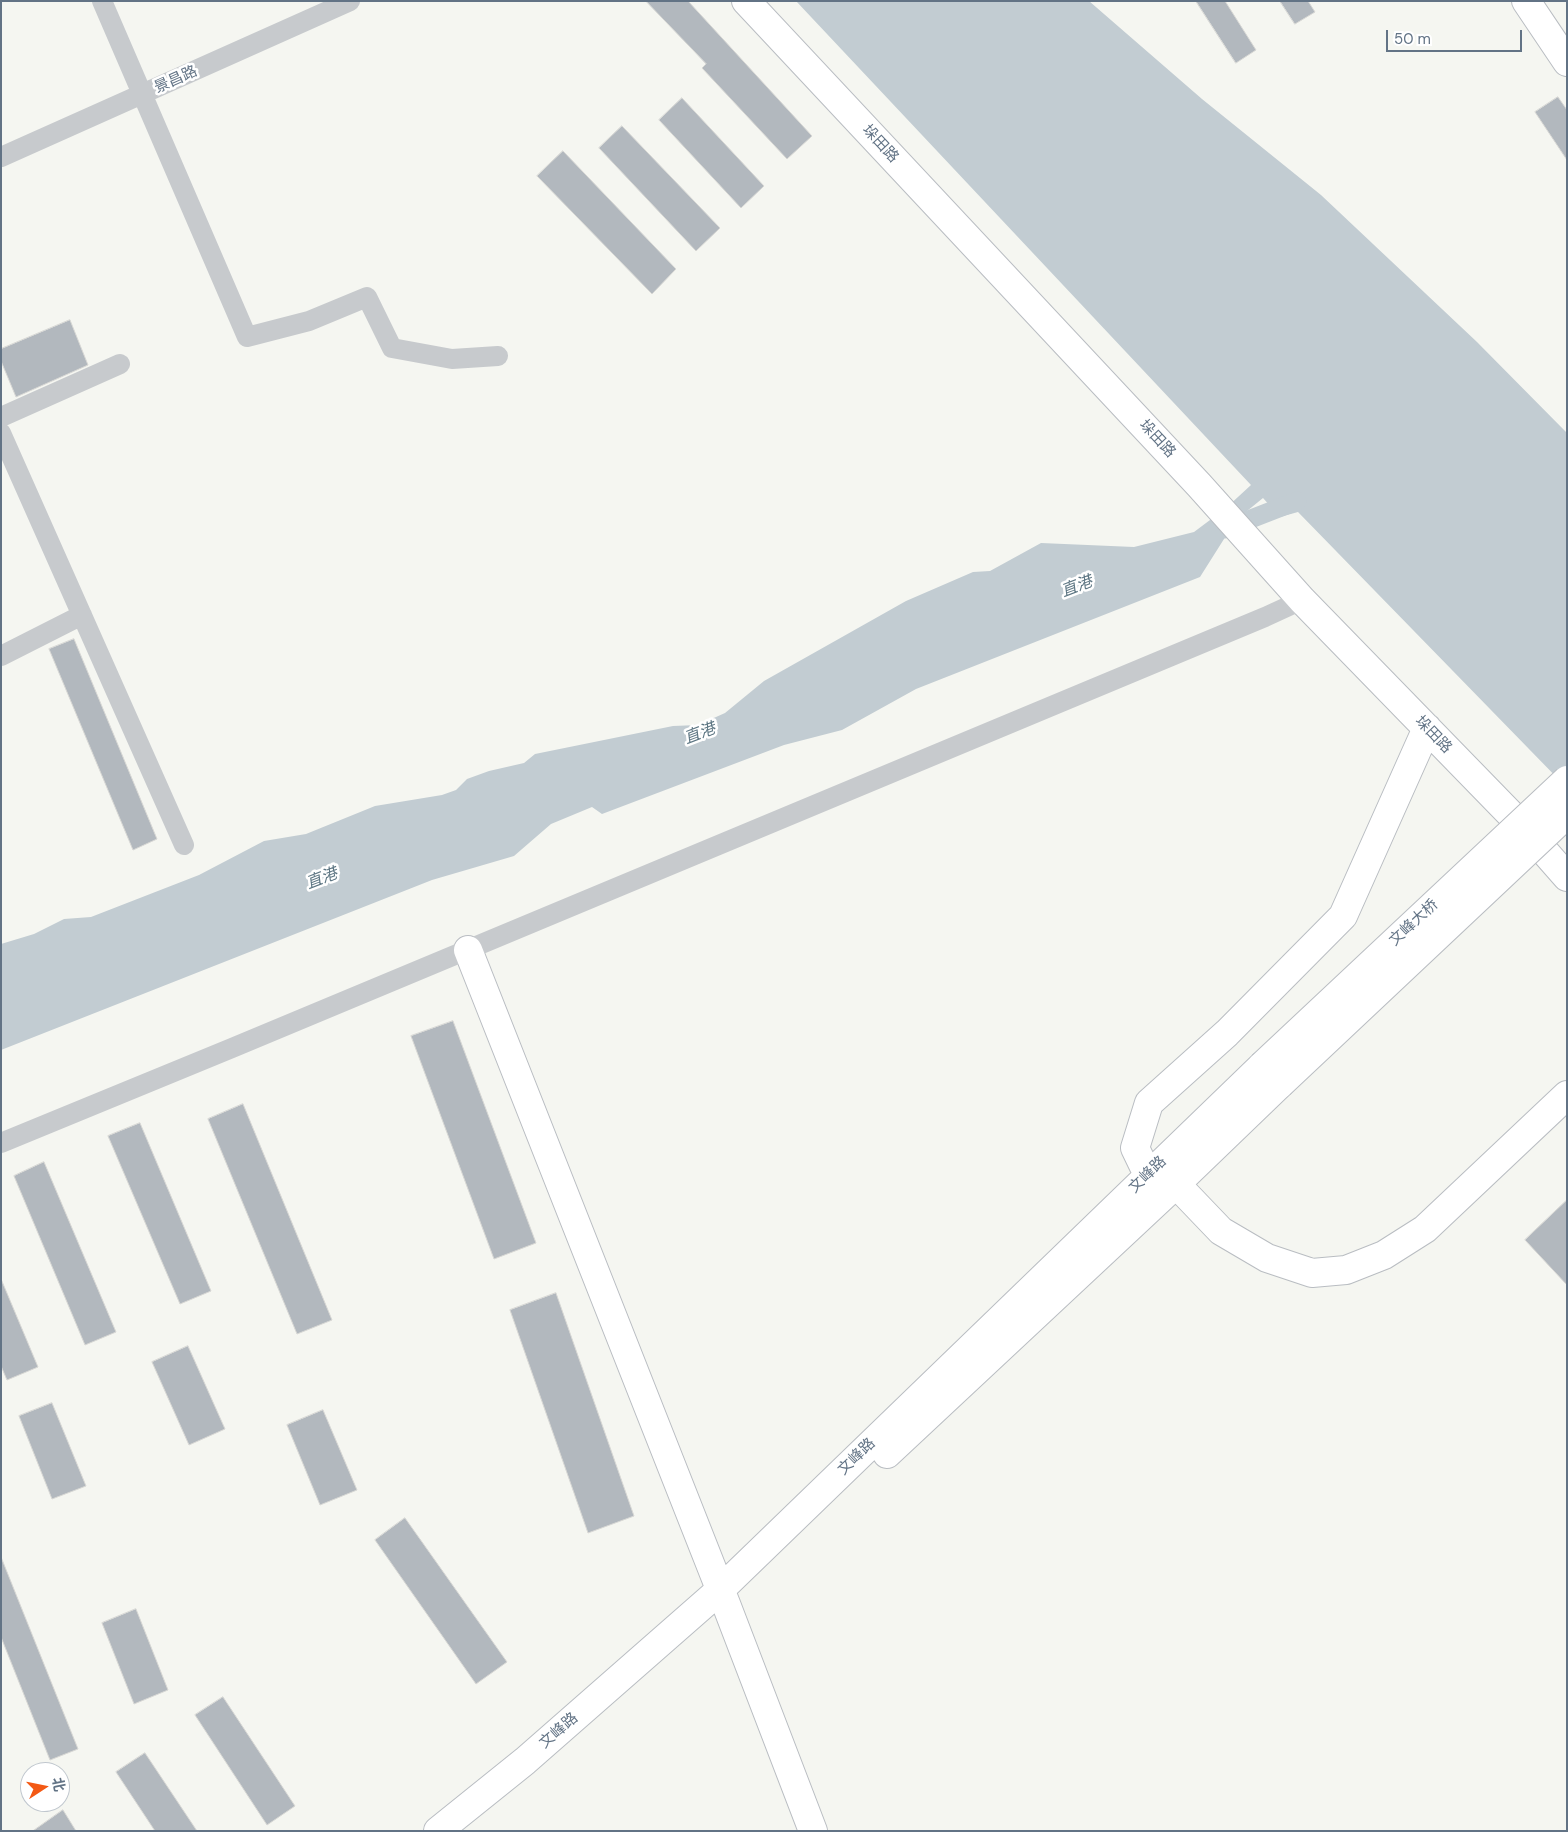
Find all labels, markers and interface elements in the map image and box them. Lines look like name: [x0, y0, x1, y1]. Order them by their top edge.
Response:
scale bar: [1388, 20, 1524, 52]
text: 50 m: [1394, 29, 1431, 49]
street label: 景昌路: [152, 63, 200, 97]
street label: 垛田路: [858, 121, 902, 167]
street label: 垛田路: [1135, 416, 1179, 462]
water label: 直港: [1059, 572, 1095, 602]
street label: 垛田路: [1411, 713, 1455, 757]
water label: 直港: [682, 719, 718, 749]
water label: 直港: [304, 864, 340, 894]
street label: 文峰大桥: [1386, 896, 1442, 950]
street label: 文峰路: [1126, 1153, 1170, 1197]
street label: 文峰路: [835, 1435, 879, 1479]
street label: 文峰路: [536, 1709, 582, 1753]
north arrow: [20, 1762, 70, 1812]
text: 北: [49, 1776, 69, 1793]

